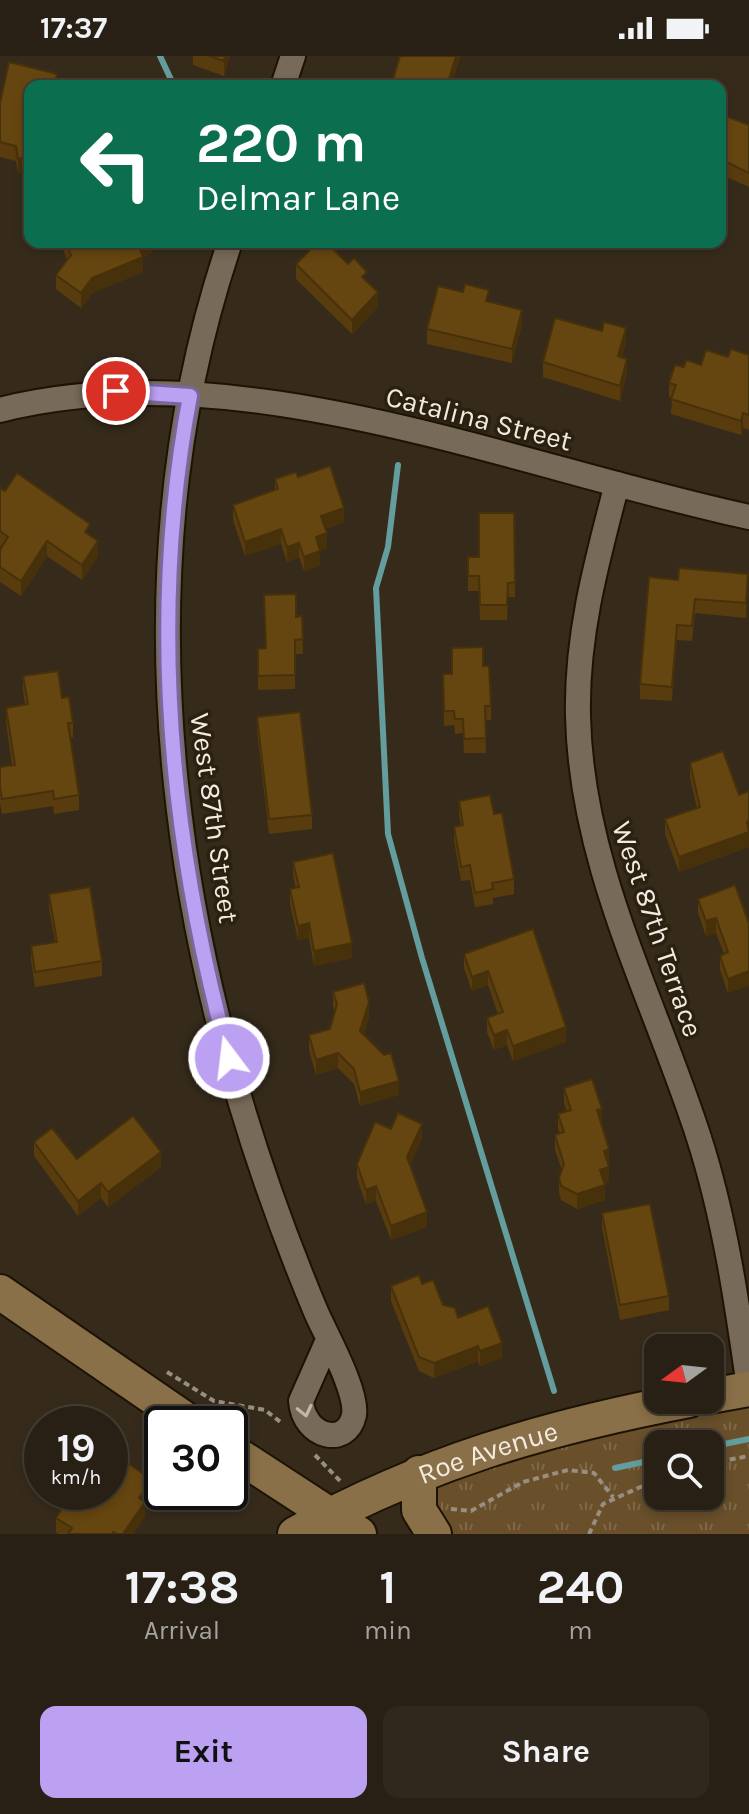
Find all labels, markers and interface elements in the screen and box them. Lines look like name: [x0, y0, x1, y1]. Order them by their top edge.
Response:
text: 17:37: [40, 10, 107, 46]
text: 220 m: [196, 110, 367, 175]
icon: left: [64, 112, 168, 216]
text: Delmar Lane: [196, 177, 400, 219]
pin: [82, 357, 150, 425]
icon: arrive: [94, 369, 138, 413]
street label: Catalina Street: [382, 379, 575, 458]
street label: West 87th Street: [183, 711, 246, 925]
street label: West 87th Terrace: [605, 817, 710, 1041]
position arrow: [187, 1016, 271, 1100]
north arrow: [644, 1334, 724, 1414]
map controls: [644, 1334, 724, 1510]
one-way arrow: [296, 1404, 313, 1418]
speed limit sign: 30: [144, 1406, 248, 1510]
street label: Roe Avenue: [413, 1414, 562, 1491]
text: 19: [57, 1424, 95, 1471]
button: search: [644, 1430, 724, 1510]
text: km/h: [51, 1466, 101, 1489]
text: 17:38: [125, 1559, 239, 1615]
text: 1: [379, 1559, 396, 1615]
text: 240: [536, 1559, 624, 1615]
text: Arrival: [144, 1615, 220, 1646]
text: min: [364, 1615, 412, 1646]
text: m: [568, 1615, 593, 1646]
button: Exit: [40, 1706, 367, 1798]
button: Share: [383, 1706, 709, 1798]

